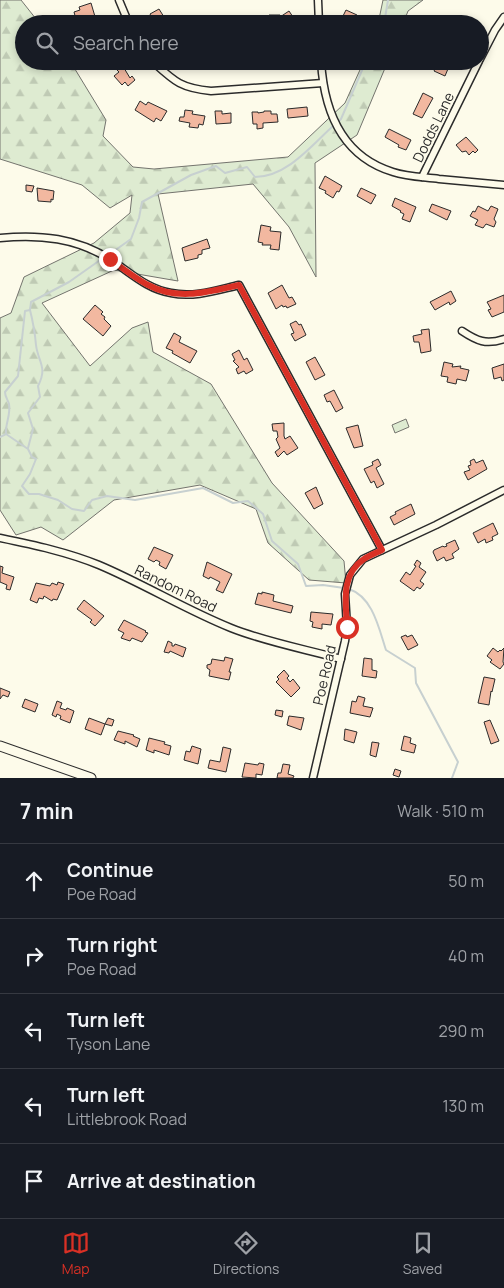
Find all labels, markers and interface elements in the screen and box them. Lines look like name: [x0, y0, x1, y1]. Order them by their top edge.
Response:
search box: [15, 15, 489, 70]
icon: search: [33, 29, 61, 57]
text: Search here: [73, 30, 179, 56]
street label: Dodds Lane: [408, 89, 458, 165]
route end: [99, 248, 122, 271]
street label: Random Road: [132, 560, 220, 616]
route start: [336, 616, 359, 639]
street label: Poe Road: [308, 643, 340, 707]
text: 7 min: [20, 797, 73, 825]
text: Walk · 510 m: [397, 800, 484, 822]
text: Continue: [67, 857, 153, 883]
icon: ahead: [20, 867, 48, 895]
text: 50 m: [448, 870, 484, 892]
text: Poe Road: [67, 883, 137, 905]
text: Turn right: [67, 932, 157, 958]
icon: right: [20, 942, 48, 970]
text: 40 m: [448, 945, 484, 967]
text: Poe Road: [67, 958, 137, 980]
text: Turn left: [67, 1007, 145, 1033]
icon: left: [20, 1017, 48, 1045]
text: 290 m: [438, 1020, 484, 1042]
text: Tyson Lane: [67, 1033, 150, 1055]
text: Turn left: [67, 1082, 145, 1108]
icon: left: [20, 1092, 48, 1120]
text: 130 m: [442, 1095, 484, 1117]
text: Littlebrook Road: [67, 1108, 187, 1130]
icon: arrive: [20, 1167, 48, 1195]
text: Arrive at destination: [67, 1168, 256, 1194]
tab: Map: [62, 1229, 90, 1278]
tab: Directions: [213, 1229, 279, 1278]
tab: Saved: [403, 1229, 442, 1278]

